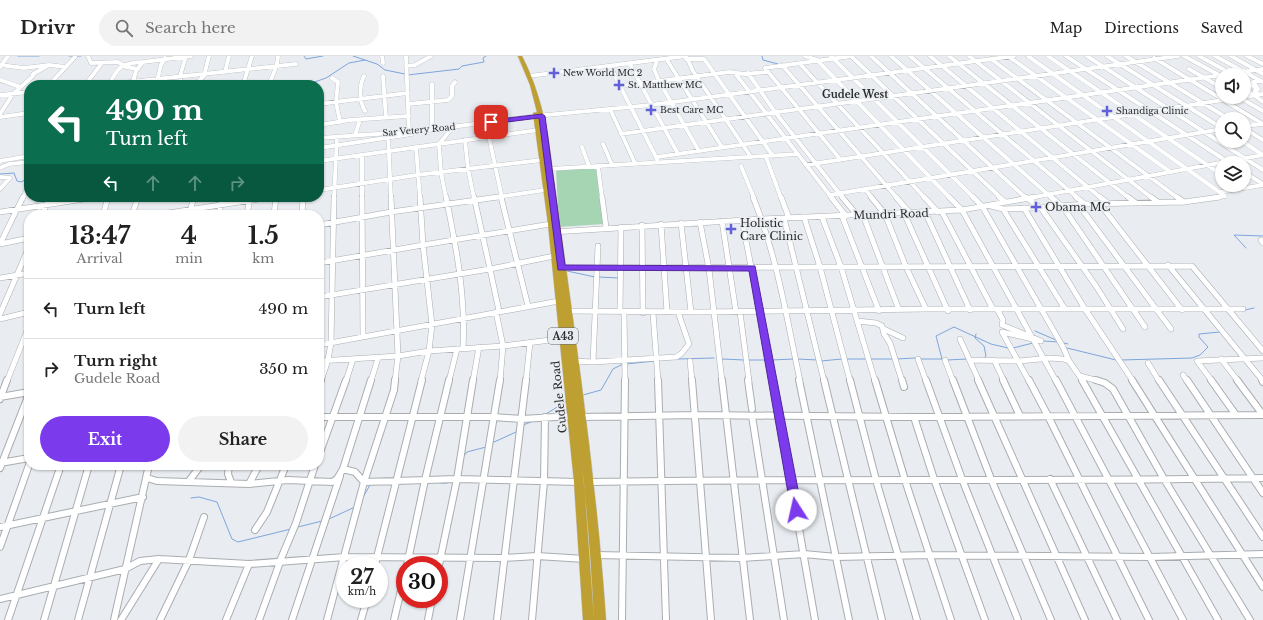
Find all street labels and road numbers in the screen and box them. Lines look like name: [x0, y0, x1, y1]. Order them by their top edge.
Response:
street label: Sar Vetery Road: [382, 121, 456, 138]
street label: Mundri Road: [853, 206, 930, 222]
road number: A43: [548, 328, 578, 344]
street label: Gudele Road: [548, 359, 570, 434]

